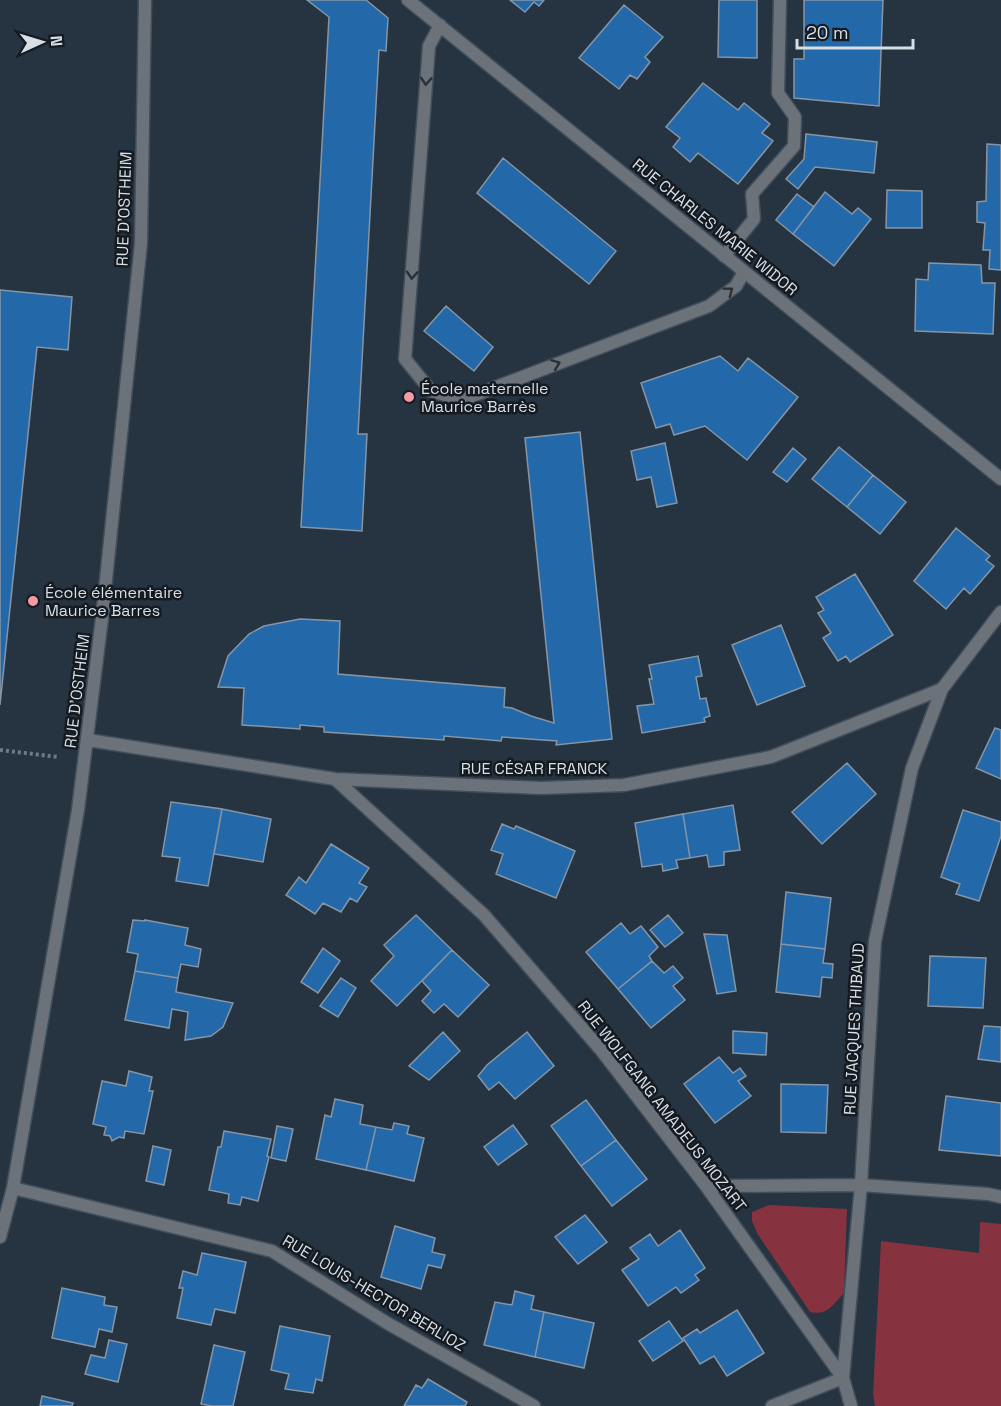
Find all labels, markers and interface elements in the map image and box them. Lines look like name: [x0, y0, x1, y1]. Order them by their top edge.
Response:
north arrow: [12, 12, 72, 72]
scale bar: [797, 12, 912, 50]
text: 20 m: [806, 21, 849, 44]
text: N: [46, 35, 67, 47]
one-way arrow: [420, 76, 433, 86]
street label: RUE D'OSTHEIM: [112, 151, 136, 267]
street label: RUE CHARLES MARIE WIDOR: [628, 154, 802, 300]
one-way arrow: [405, 271, 418, 280]
one-way arrow: [722, 287, 733, 298]
one-way arrow: [550, 358, 561, 371]
place label: École maternelle Maurice Barrès: [421, 378, 549, 417]
marker: École maternelle Maurice Barrès: [402, 390, 416, 404]
place label: École élémentaire Maurice Barres: [45, 582, 182, 621]
marker: École élémentaire Maurice Barres: [26, 594, 40, 608]
street label: RUE D'OSTHEIM: [60, 633, 94, 749]
street label: RUE CÉSAR FRANCK: [461, 758, 608, 779]
street label: RUE JACQUES THIBAUD: [839, 942, 869, 1116]
street label: RUE WOLFGANG AMADEUS MOZART: [573, 996, 751, 1216]
street label: RUE LOUIS-HECTOR BERLIOZ: [279, 1230, 469, 1356]

